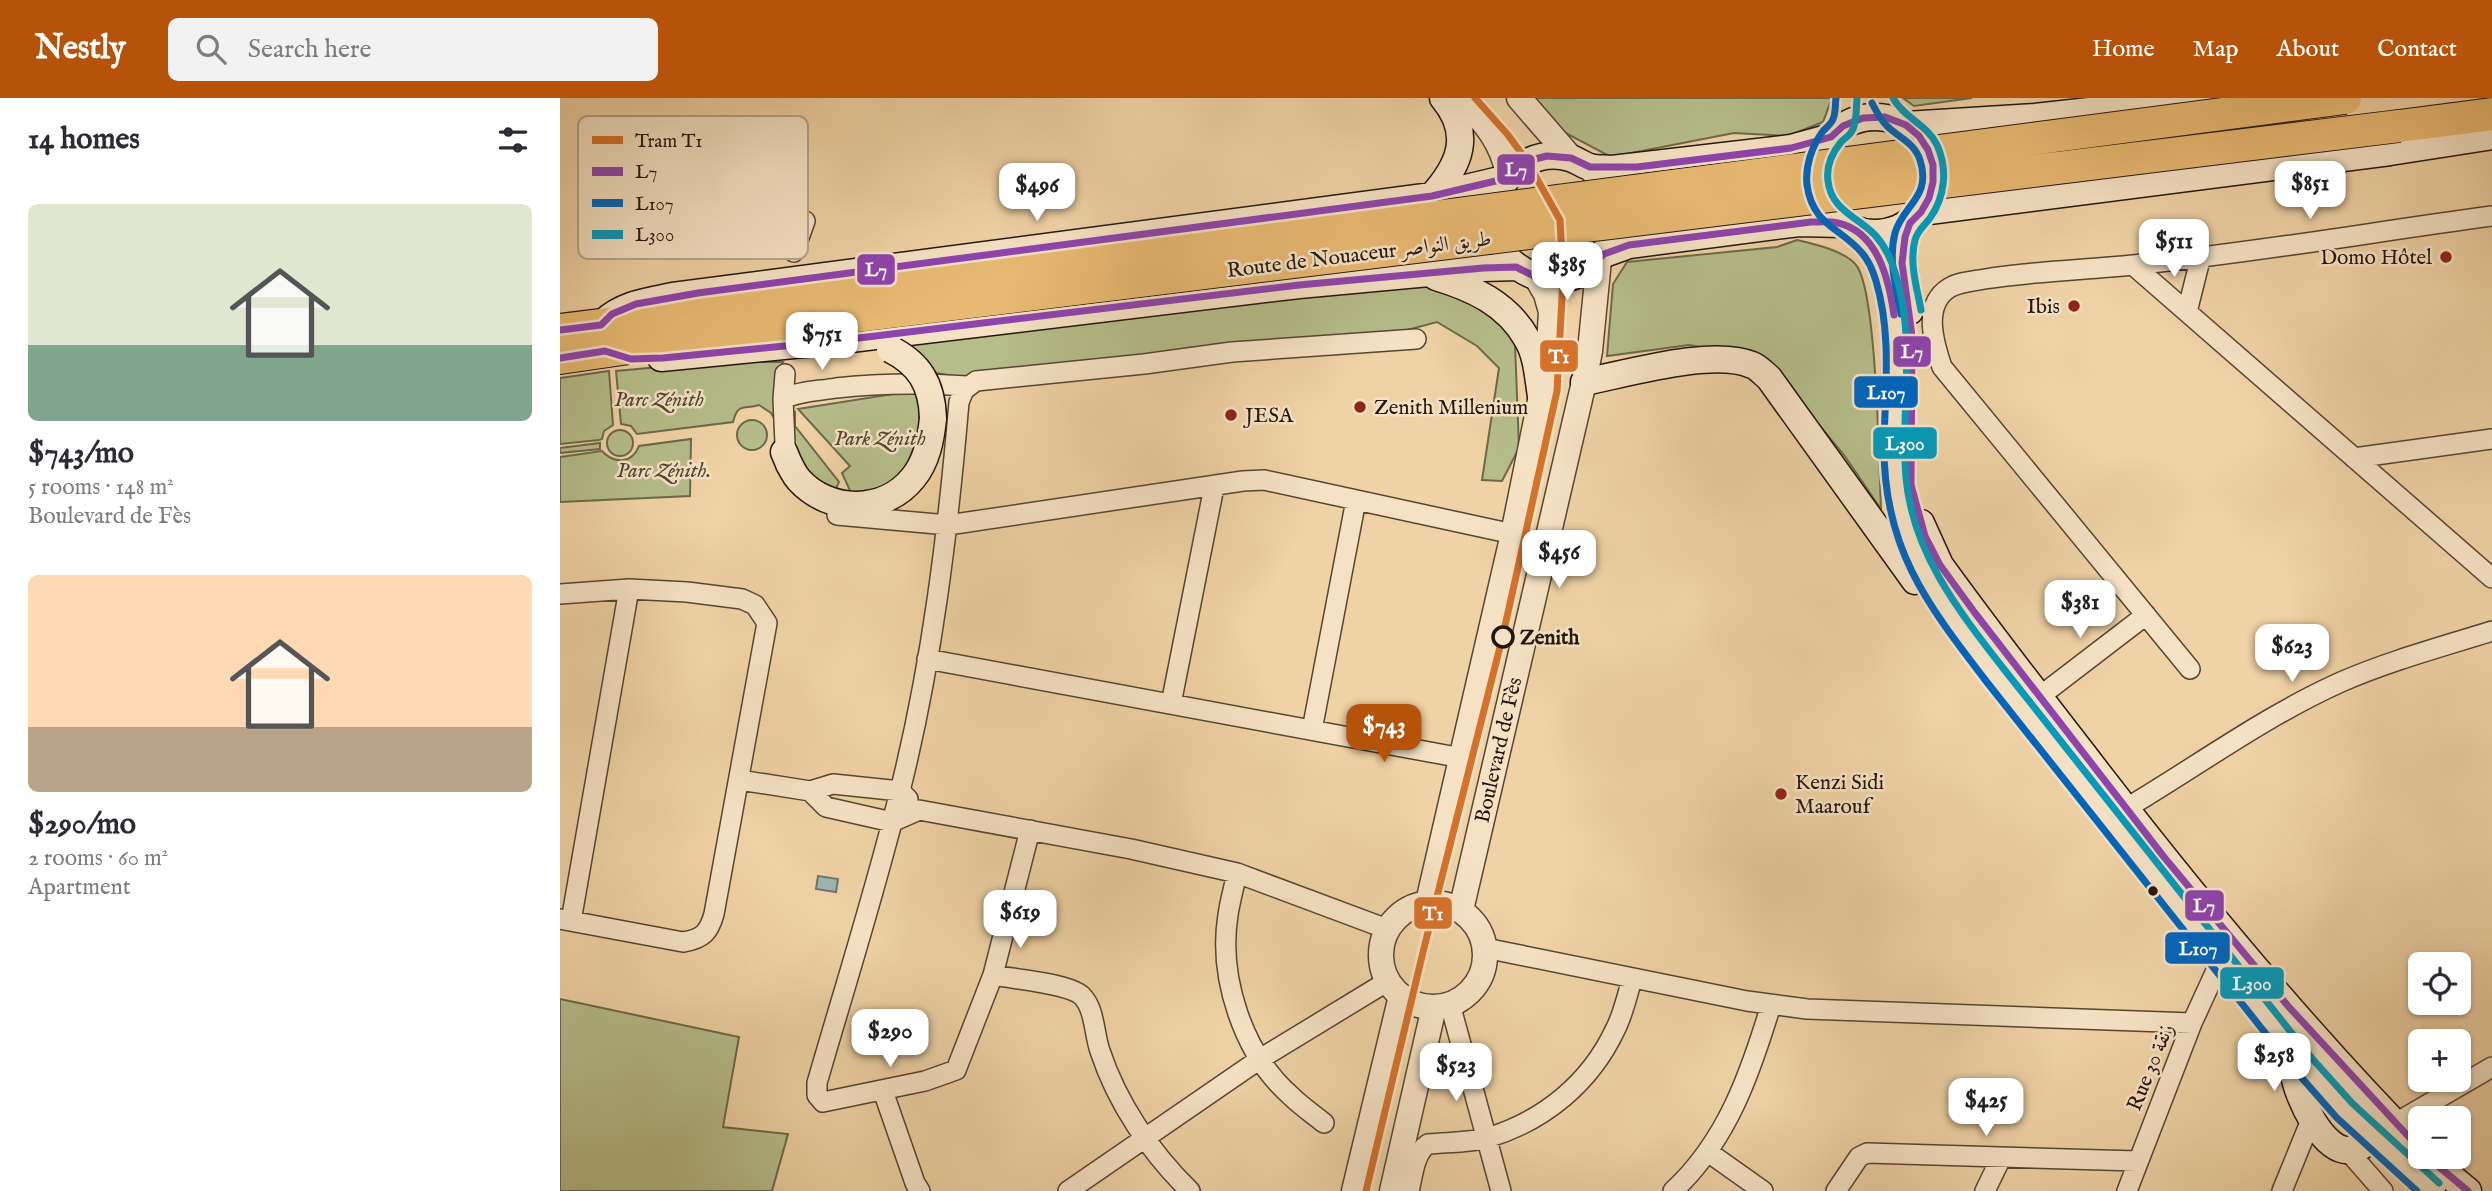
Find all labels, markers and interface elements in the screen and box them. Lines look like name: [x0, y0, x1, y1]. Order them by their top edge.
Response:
search box: [168, 18, 658, 81]
text: Nestly: [35, 28, 126, 70]
icon: search: [192, 30, 230, 68]
text: Search here: [248, 33, 372, 66]
text: Home: [2092, 34, 2155, 65]
text: Map: [2193, 34, 2239, 65]
text: About: [2277, 34, 2339, 65]
text: Contact: [2377, 34, 2457, 65]
legend: [578, 116, 808, 259]
text: 14 homes: [28, 121, 140, 159]
icon: filters: [494, 121, 532, 159]
text: Tram T1: [635, 130, 702, 154]
line badge: L7: [1496, 153, 1536, 186]
text: L7: [1505, 159, 1527, 183]
text: L7: [635, 161, 657, 185]
pin: $851: [2269, 162, 2351, 221]
pin: $496: [996, 164, 1078, 223]
text: $851: [2291, 169, 2329, 198]
text: $496: [1015, 171, 1059, 200]
text: L107: [635, 193, 674, 217]
pin: $511: [2133, 220, 2215, 279]
text: L300: [635, 224, 674, 248]
street label: Route de Nouaceur طريق النواصر: [1225, 226, 1493, 285]
text: $511: [2155, 227, 2193, 256]
pin: $385: [1526, 242, 1608, 302]
place label: Domo Hôtel: [2320, 245, 2432, 272]
marker: Domo Hôtel: [2438, 249, 2454, 265]
icon: home: [217, 250, 343, 376]
text: $385: [1548, 250, 1586, 279]
line badge: L7: [856, 253, 896, 286]
text: L7: [865, 259, 887, 283]
place label: Ibis: [2027, 294, 2060, 321]
marker: Ibis: [2066, 298, 2082, 314]
pin: $751: [781, 313, 863, 372]
text: $751: [802, 320, 842, 349]
line badge: L7: [1892, 335, 1932, 368]
line badge: T1: [1539, 339, 1579, 373]
text: L7: [1901, 341, 1923, 365]
text: T1: [1548, 346, 1569, 370]
line badge: L107: [1853, 375, 1919, 409]
text: L107: [1867, 382, 1905, 406]
park label: Parc Zénith: [614, 387, 704, 414]
place label: Zenith Millenium: [1374, 395, 1528, 422]
marker: Zenith Millenium: [1352, 399, 1368, 415]
place label: JESA: [1243, 403, 1294, 430]
marker: JESA: [1223, 407, 1239, 423]
park label: Park Zénith: [834, 426, 926, 453]
line badge: L300: [1872, 426, 1938, 460]
text: L300: [1885, 433, 1925, 457]
text: $743/mo: [28, 435, 134, 473]
park label: Parc Zénith.: [617, 458, 711, 485]
text: 5 rooms · 148 m²: [28, 473, 174, 502]
text: Boulevard de Fès: [28, 502, 191, 531]
pin: $456: [1518, 531, 1600, 590]
text: $456: [1538, 538, 1580, 567]
pin: $381: [2039, 580, 2121, 640]
text: $381: [2061, 588, 2099, 617]
icon: home: [217, 621, 343, 747]
pin: $623: [2251, 624, 2333, 684]
place label: Zenith: [1520, 625, 1580, 652]
marker: Zenith: [1492, 626, 1514, 648]
text: $623: [2271, 632, 2313, 661]
street label: Boulevard de Fès: [1470, 675, 1529, 826]
pin: $743: [1343, 704, 1425, 764]
text: $743: [1362, 712, 1406, 741]
place label: Kenzi Sidi Maarouf: [1795, 770, 1884, 821]
marker: Kenzi Sidi Maarouf: [1773, 786, 1789, 802]
text: $290/mo: [28, 806, 136, 844]
text: 2 rooms · 60 m²: [28, 844, 168, 873]
text: Apartment: [28, 873, 131, 902]
unlabelled marker: [2146, 884, 2160, 898]
line badge: L7: [2184, 889, 2225, 922]
pin: $619: [979, 890, 1061, 950]
text: L7: [2193, 895, 2215, 919]
line badge: T1: [1413, 896, 1453, 930]
text: $619: [1000, 898, 1040, 927]
text: T1: [1422, 903, 1443, 927]
line badge: L107: [2164, 931, 2231, 965]
text: L107: [2179, 938, 2217, 962]
map controls: [2408, 952, 2471, 1169]
button: locate: [2408, 952, 2471, 1015]
line badge: L300: [2219, 966, 2285, 1000]
text: L300: [2232, 973, 2272, 997]
pin: $290: [849, 1010, 931, 1069]
text: $290: [868, 1017, 912, 1046]
street label: Rue 30 زنقة: [2122, 1020, 2181, 1115]
button: +: [2408, 1029, 2471, 1092]
pin: $258: [2233, 1034, 2315, 1093]
text: $258: [2254, 1041, 2294, 1070]
pin: $523: [1415, 1044, 1497, 1103]
text: $523: [1436, 1051, 1476, 1080]
pin: $425: [1945, 1079, 2027, 1138]
text: $425: [1964, 1086, 2008, 1115]
button: −: [2408, 1106, 2471, 1169]

